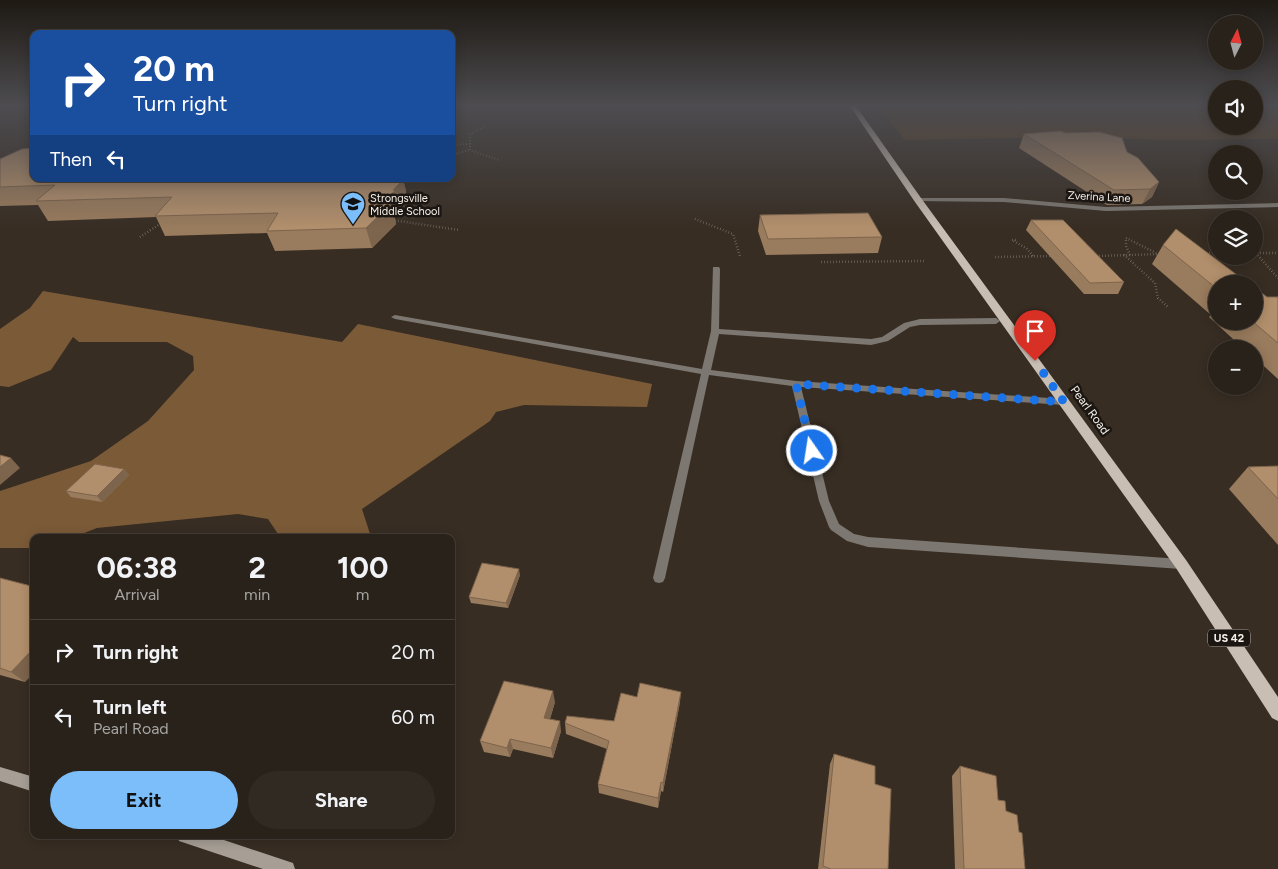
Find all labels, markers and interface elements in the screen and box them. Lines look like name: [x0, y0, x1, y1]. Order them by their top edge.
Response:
north arrow: [1208, 15, 1262, 70]
map controls: [1208, 15, 1263, 395]
text: 20 m: [133, 48, 215, 90]
icon: right: [50, 50, 115, 115]
button: sound: [1208, 80, 1263, 135]
text: Turn right: [133, 90, 228, 117]
icon: left: [102, 145, 130, 173]
button: search: [1208, 145, 1263, 200]
text: Then: [50, 148, 92, 171]
street label: Zverina Lane: [1067, 189, 1131, 205]
school or university icon: Strongsville Middle School: [340, 191, 366, 225]
place label: Strongsville Middle School: [370, 192, 440, 218]
button: layers: [1208, 210, 1263, 265]
button: +: [1208, 275, 1263, 330]
pin: [1014, 310, 1056, 361]
icon: arrive: [1021, 317, 1049, 345]
button: −: [1208, 340, 1263, 395]
street label: Pearl Road: [1068, 383, 1112, 437]
position arrow: [785, 424, 837, 476]
text: 06:38: [97, 549, 177, 586]
text: 2: [248, 549, 266, 586]
text: 100: [337, 549, 388, 586]
text: Arrival: [114, 585, 160, 604]
text: min: [244, 585, 270, 604]
text: m: [356, 585, 369, 604]
road number: US 42: [1208, 630, 1250, 646]
icon: right: [50, 638, 78, 666]
text: Turn right: [93, 641, 179, 664]
text: 20 m: [391, 641, 435, 664]
text: Turn left: [93, 696, 167, 719]
icon: left: [50, 703, 78, 731]
text: 60 m: [391, 706, 435, 729]
text: Pearl Road: [93, 719, 169, 738]
button: Exit: [50, 771, 238, 829]
button: Share: [248, 771, 435, 829]

